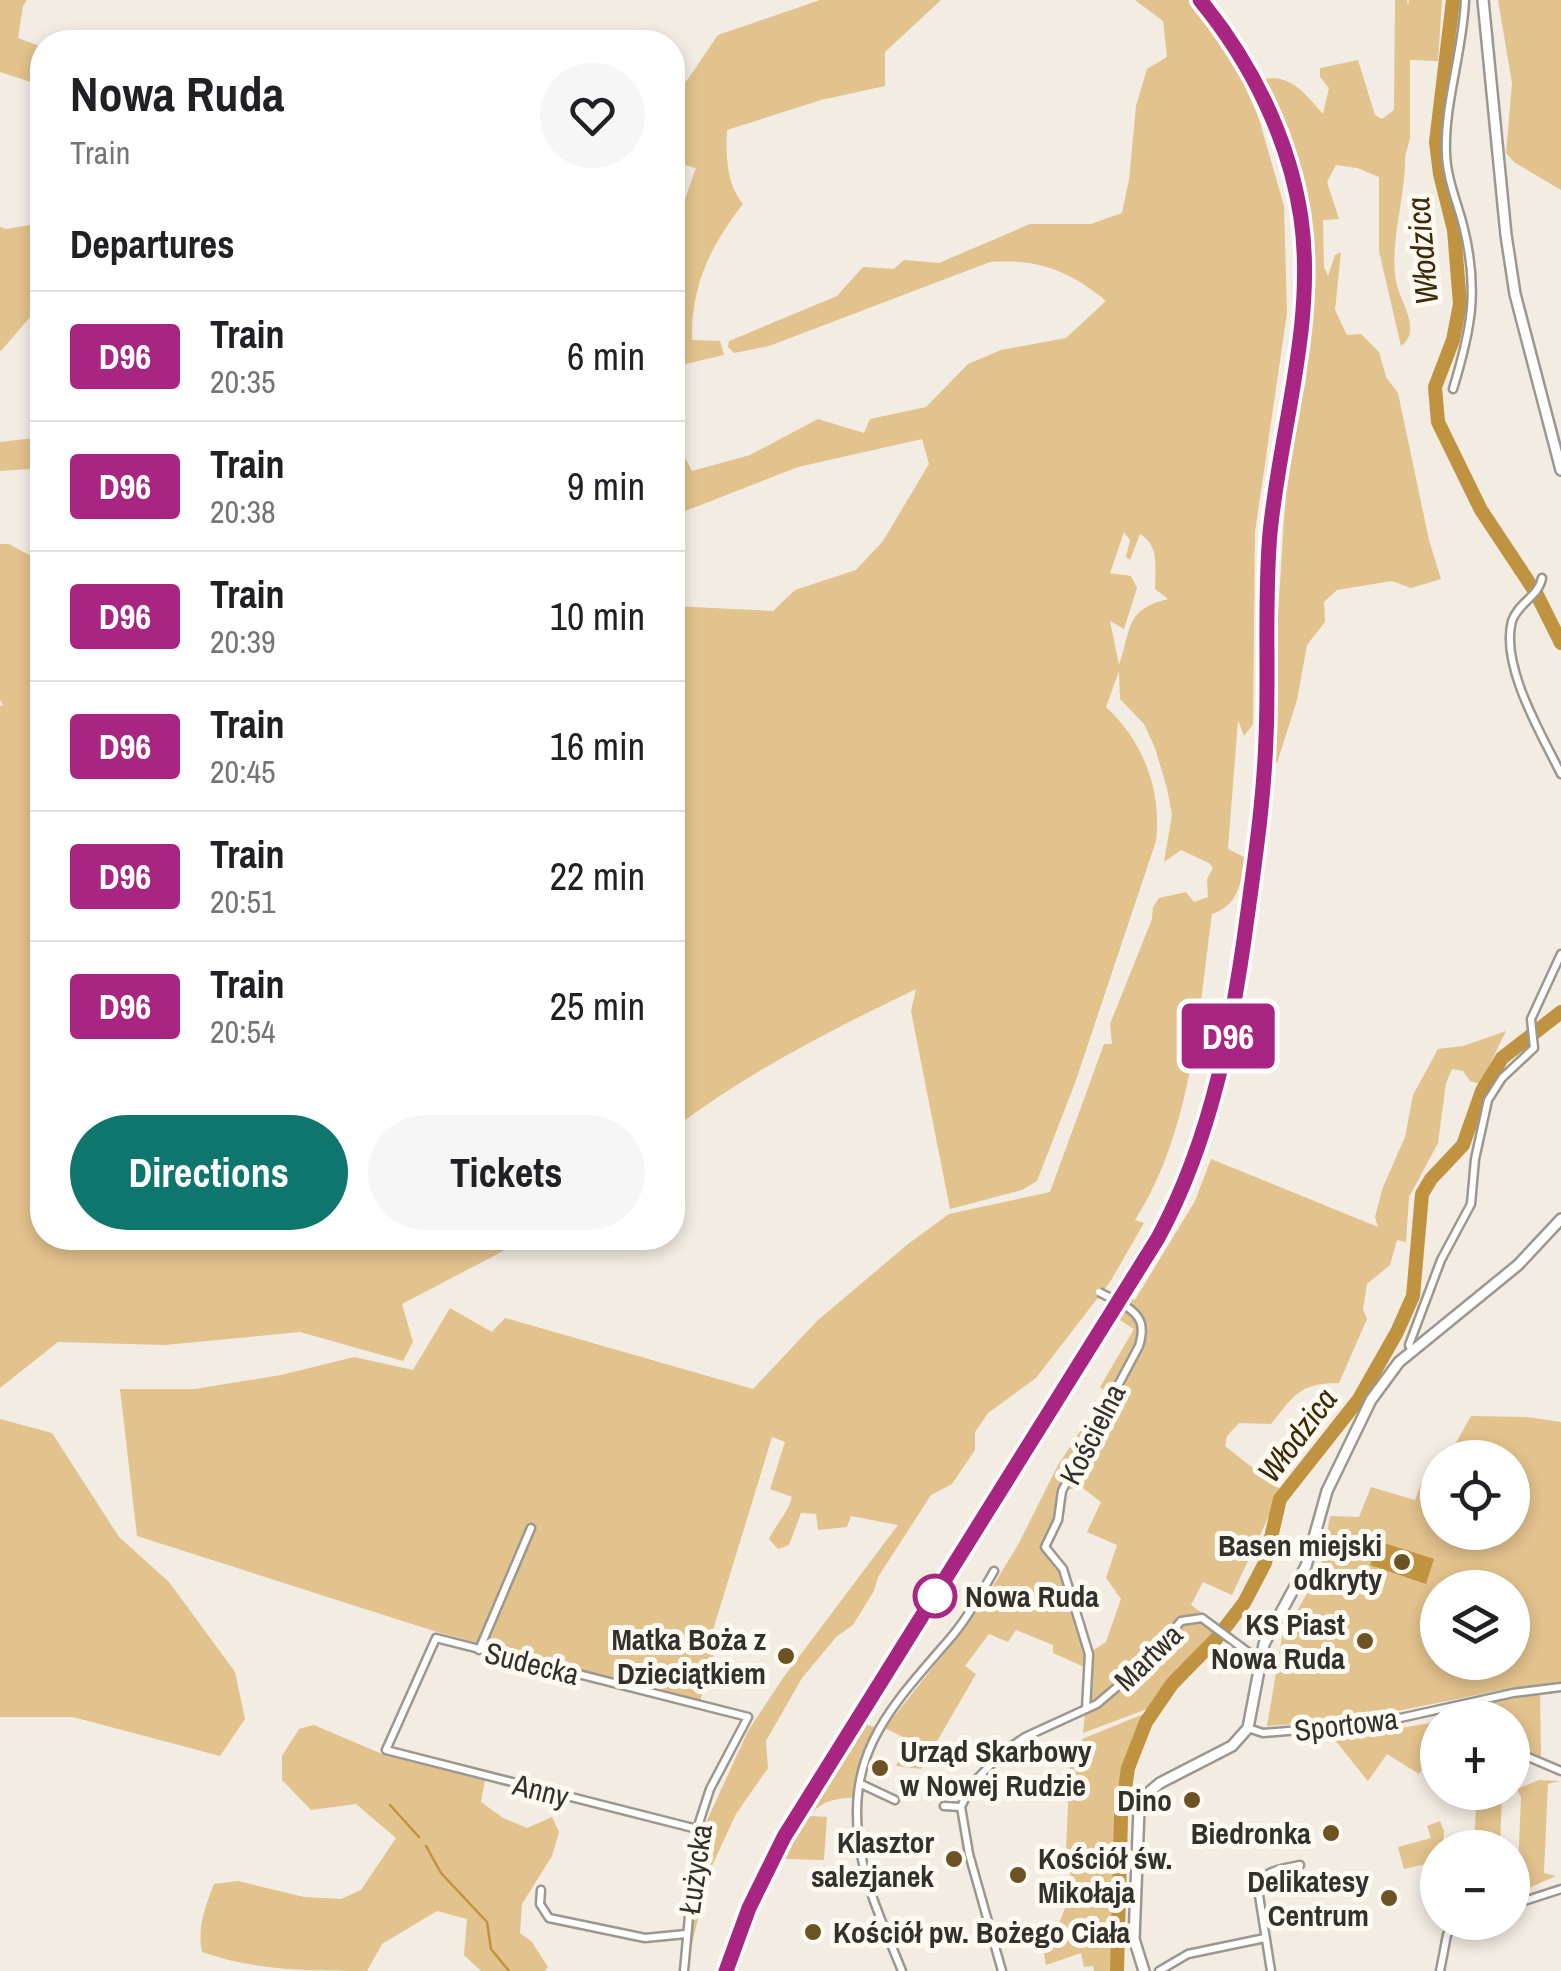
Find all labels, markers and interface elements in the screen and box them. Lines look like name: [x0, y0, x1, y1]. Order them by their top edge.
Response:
text: Nowa Ruda: [70, 61, 284, 126]
button: heart: [540, 63, 645, 168]
text: Train: [70, 131, 130, 174]
water label: Włodzica: [1396, 195, 1448, 307]
text: Departures: [70, 219, 235, 270]
text: Train: [210, 309, 284, 360]
text: 6 min: [567, 331, 645, 382]
text: D96: [99, 333, 151, 380]
text: 20:35: [210, 360, 276, 403]
text: Train: [210, 439, 284, 490]
text: 9 min: [567, 461, 645, 512]
text: D96: [99, 463, 151, 510]
text: 20:38: [210, 490, 276, 533]
text: Train: [210, 569, 284, 620]
text: 10 min: [550, 591, 645, 642]
text: D96: [99, 593, 151, 640]
text: 20:39: [210, 620, 276, 663]
text: Train: [210, 699, 284, 750]
text: 16 min: [550, 721, 645, 772]
text: D96: [99, 723, 151, 770]
text: 20:45: [210, 750, 276, 793]
text: Train: [210, 829, 284, 880]
text: 22 min: [550, 851, 645, 902]
text: D96: [99, 853, 151, 900]
text: 20:51: [210, 880, 276, 923]
text: Train: [210, 959, 284, 1010]
text: 25 min: [550, 981, 645, 1032]
text: D96: [99, 983, 151, 1030]
line badge: D96: [1170, 1004, 1286, 1068]
text: 20:54: [210, 1010, 276, 1053]
text: D96: [1202, 1013, 1254, 1060]
button: Directions: [70, 1115, 348, 1230]
button: Tickets: [368, 1115, 645, 1230]
street label: Kościelna: [1050, 1377, 1134, 1491]
water label: Włodzica: [1247, 1379, 1347, 1491]
map controls: [1420, 1440, 1530, 1940]
button: locate: [1420, 1440, 1530, 1550]
place label: Basen miejski odkryty: [1218, 1525, 1382, 1599]
marker: Basen miejski odkryty: [1391, 1551, 1413, 1573]
button: layers: [1420, 1570, 1530, 1680]
marker: Nowa Ruda: [914, 1575, 956, 1617]
place label: Nowa Ruda: [965, 1576, 1099, 1616]
place label: KS Piast Nowa Ruda: [1211, 1604, 1345, 1678]
street label: Martwa: [1105, 1614, 1191, 1699]
place label: Matka Boża z Dzieciątkiem: [612, 1619, 766, 1693]
marker: KS Piast Nowa Ruda: [1354, 1630, 1376, 1652]
street label: Sudecka: [481, 1632, 584, 1694]
marker: Matka Boża z Dzieciątkiem: [775, 1645, 797, 1667]
street label: Sportowa: [1292, 1698, 1400, 1750]
button: +: [1420, 1700, 1530, 1810]
place label: Urząd Skarbowy w Nowej Rudzie: [900, 1731, 1092, 1805]
marker: Urząd Skarbowy w Nowej Rudzie: [869, 1757, 891, 1779]
street label: Anny: [508, 1764, 574, 1816]
place label: Dino: [1117, 1780, 1172, 1820]
marker: Dino: [1181, 1789, 1203, 1811]
place label: Biedronka: [1191, 1813, 1311, 1853]
street label: Łużycka: [669, 1821, 721, 1916]
place label: Klasztor salezjanek: [811, 1822, 934, 1896]
marker: Biedronka: [1320, 1822, 1342, 1844]
button: −: [1420, 1830, 1530, 1940]
place label: Kościół św. Mikołaja: [1038, 1838, 1172, 1912]
marker: Klasztor salezjanek: [943, 1848, 965, 1870]
place label: Delikatesy Centrum: [1247, 1861, 1369, 1935]
marker: Kościół św. Mikołaja: [1007, 1864, 1029, 1886]
marker: Delikatesy Centrum: [1378, 1887, 1400, 1909]
place label: Kościół pw. Bożego Ciała: [833, 1912, 1130, 1952]
marker: Kościół pw. Bożego Ciała: [802, 1921, 824, 1943]

